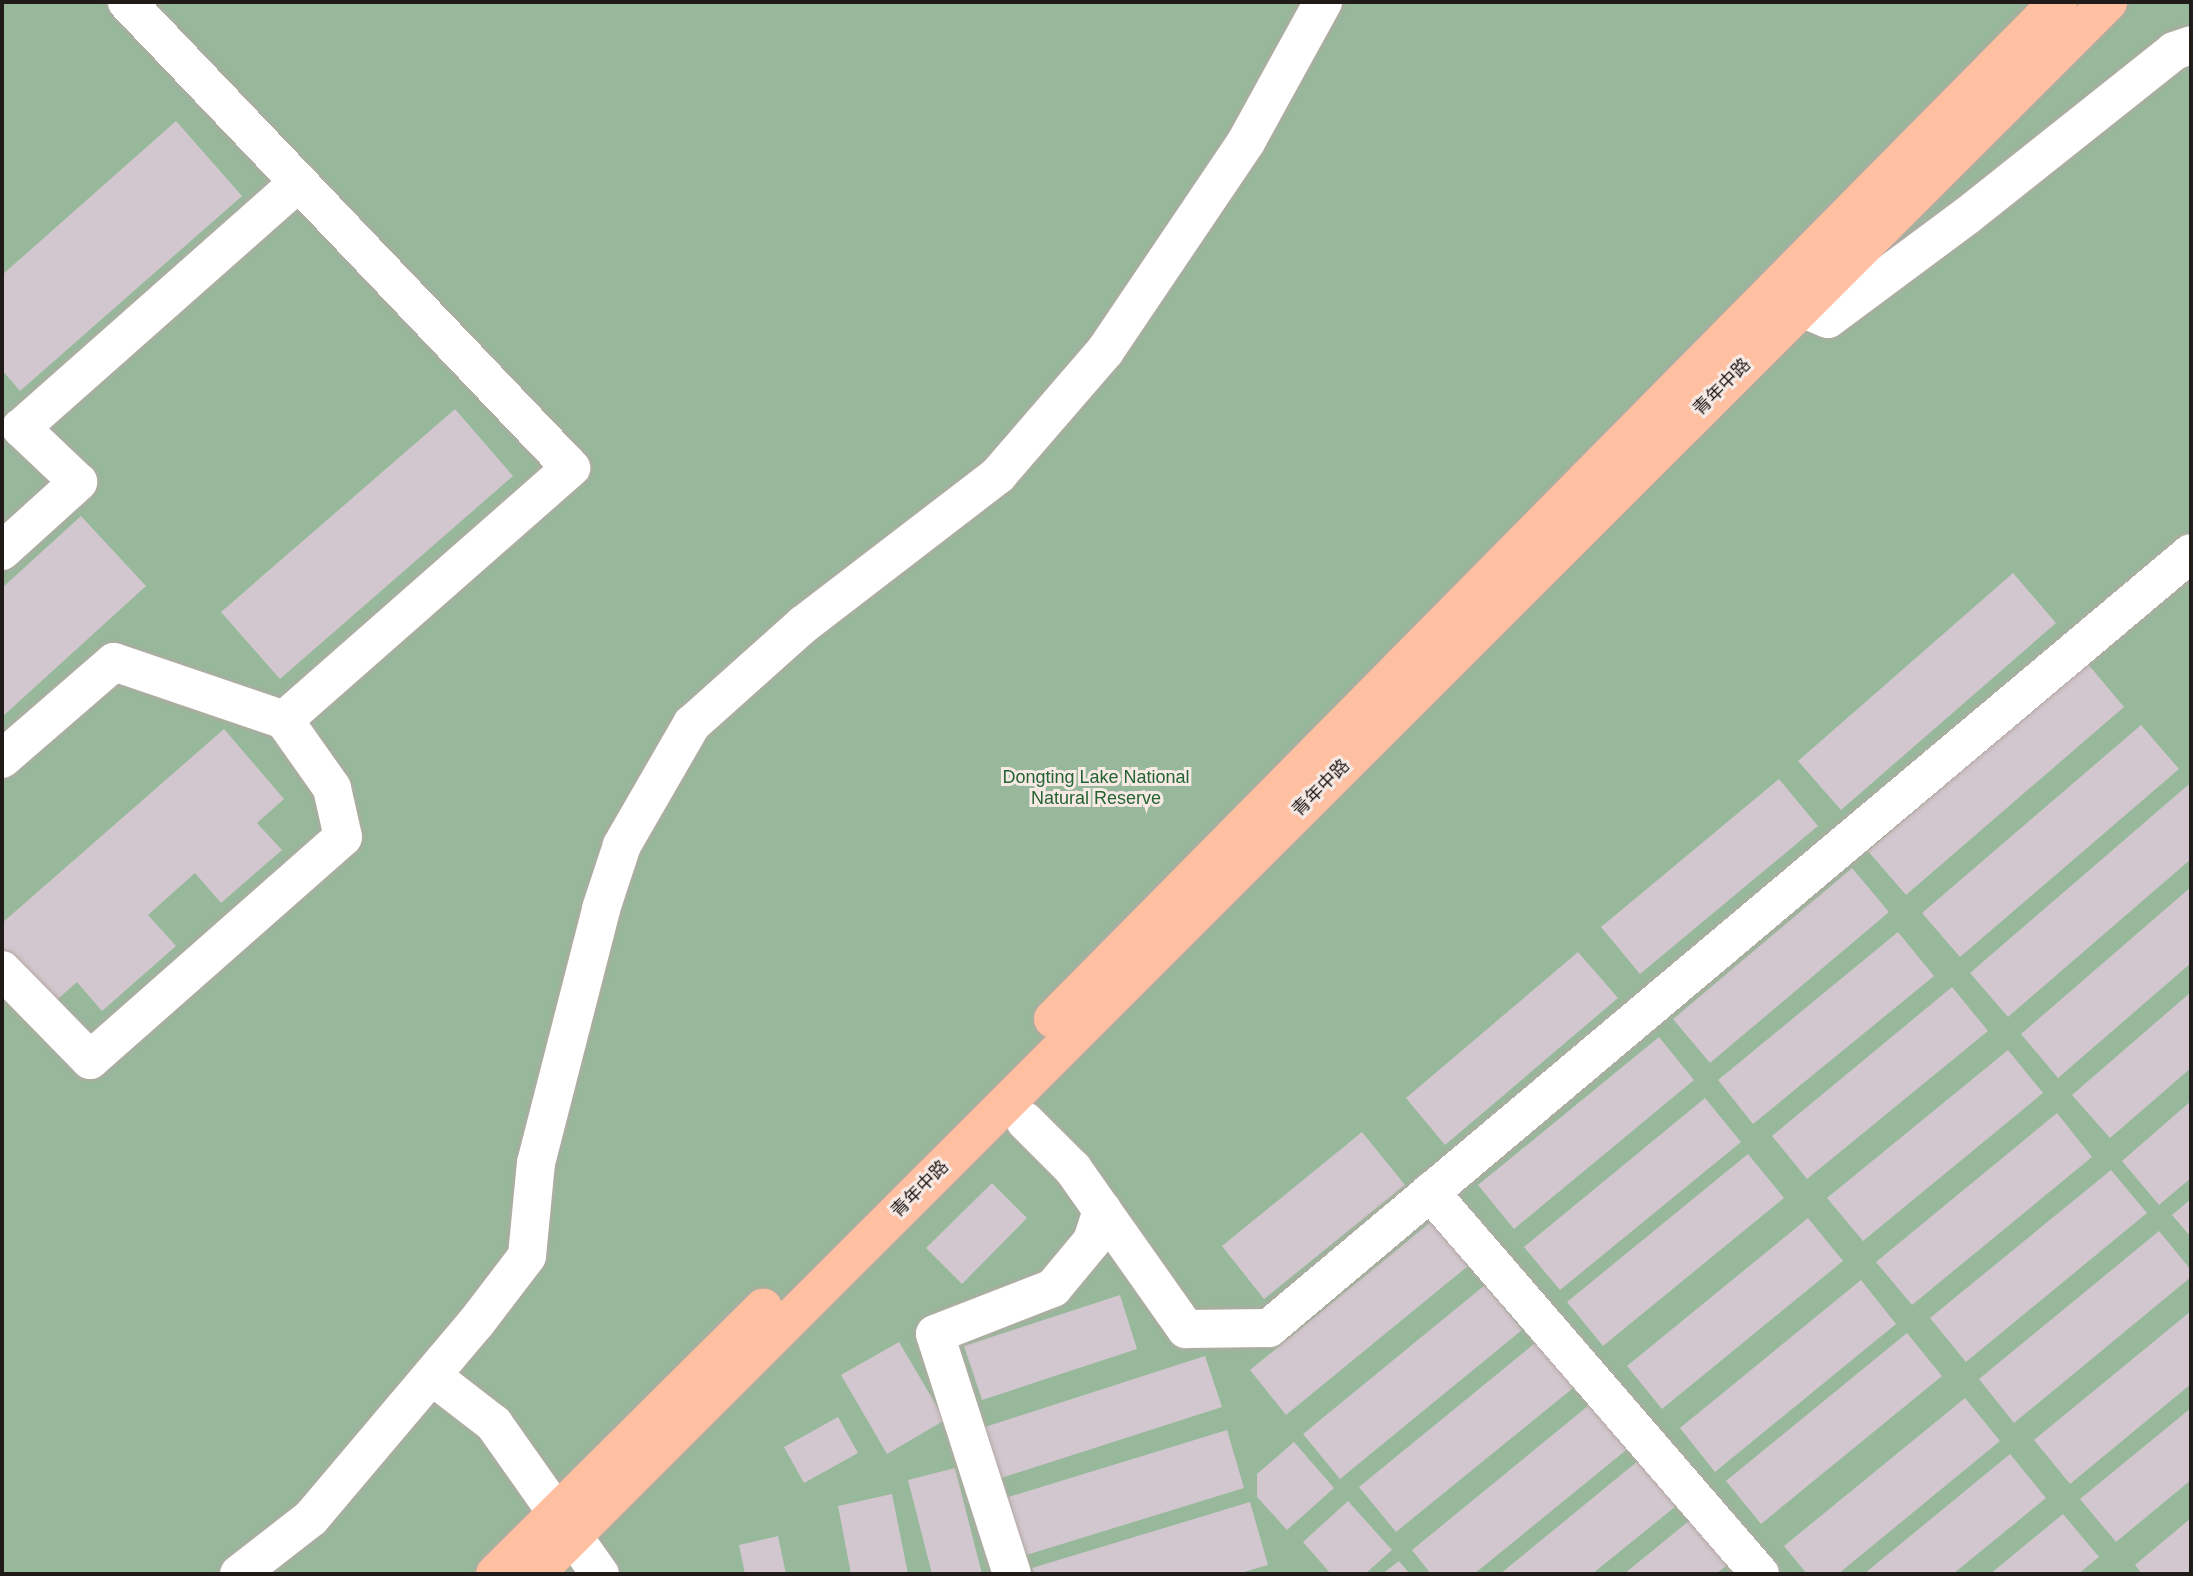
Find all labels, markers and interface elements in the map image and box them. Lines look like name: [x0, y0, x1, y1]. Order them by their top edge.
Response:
street label: 青年中路: [1689, 354, 1755, 420]
street label: 青年中路: [1288, 755, 1354, 821]
park label: Dongting Lake National Natural Reserve: [1002, 767, 1190, 810]
street label: 青年中路: [887, 1156, 953, 1222]

